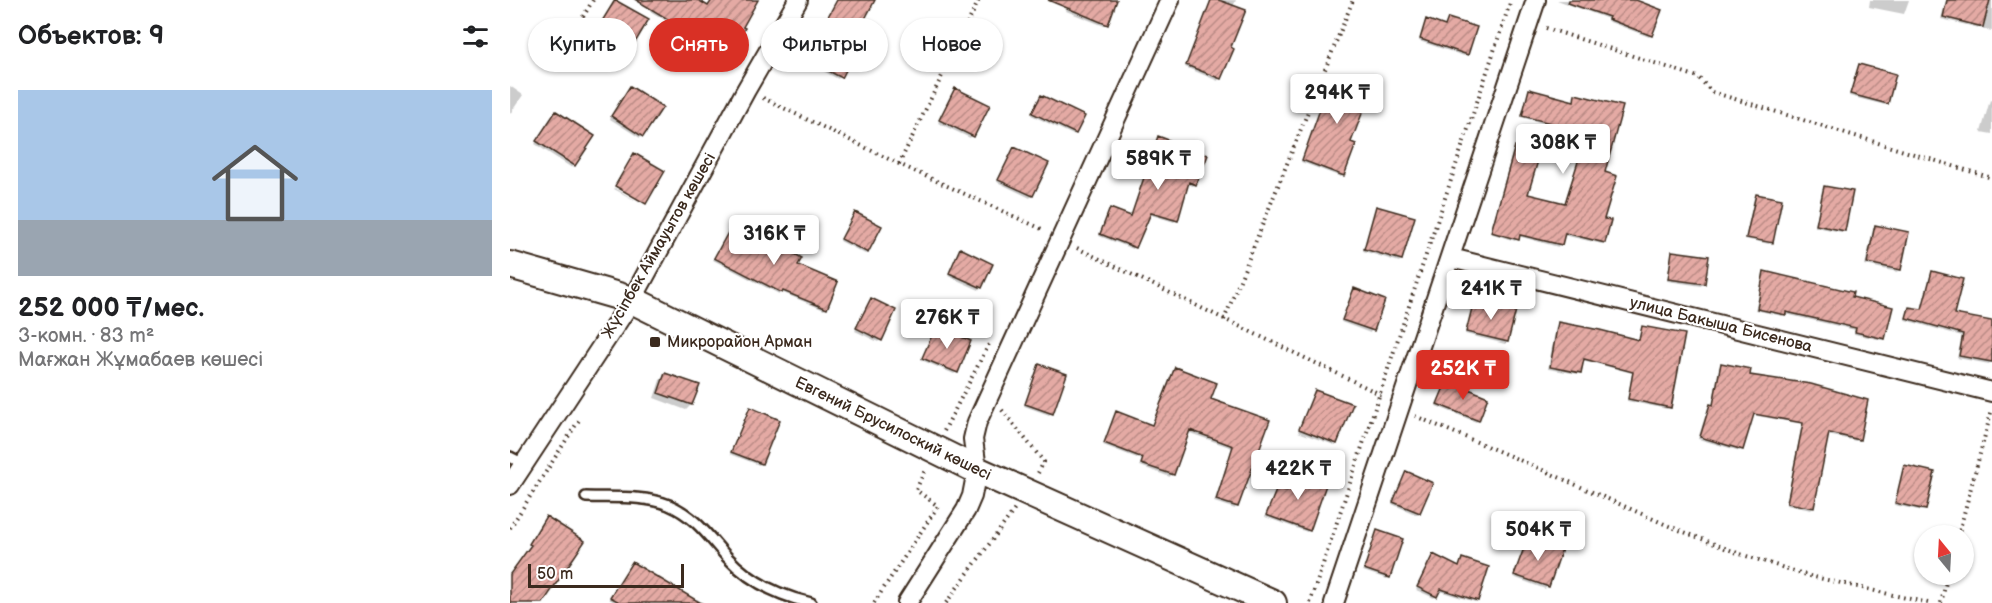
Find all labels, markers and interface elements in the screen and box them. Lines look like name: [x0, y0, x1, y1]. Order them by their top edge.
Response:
chip: Купить: [528, 18, 637, 72]
chip: Снять: [649, 18, 749, 72]
chip: Фильтры: [761, 18, 888, 72]
chip: Новое: [900, 18, 1003, 72]
icon: filters: [459, 20, 492, 53]
text: Объектов: 9: [18, 21, 164, 52]
pin: 294K ₸: [1288, 74, 1386, 125]
text: 294K ₸: [1304, 81, 1370, 105]
pin: 308K ₸: [1514, 124, 1612, 175]
icon: home: [201, 129, 309, 237]
text: 308K ₸: [1530, 131, 1596, 155]
pin: 589K ₸: [1109, 140, 1207, 191]
text: 589K ₸: [1125, 147, 1191, 171]
street label: Жүсіпбек Аймауытов көшесі: [598, 150, 720, 342]
pin: 316K ₸: [725, 215, 823, 266]
text: 316K ₸: [743, 222, 805, 246]
pin: 241K ₸: [1442, 270, 1540, 321]
text: 241K ₸: [1461, 277, 1521, 301]
text: 252 000 ₸/мес.: [18, 293, 204, 324]
street label: улица Бакыша Бисенова: [1628, 293, 1815, 357]
pin: 276K ₸: [898, 299, 996, 350]
text: 276K ₸: [915, 306, 979, 330]
text: 3-комн. · 83 m²: [18, 324, 154, 348]
place label: Микрорайон Арман: [667, 333, 812, 352]
marker: Микрорайон Арман: [648, 335, 662, 349]
text: Мағжан Жұмабаев көшесі: [18, 348, 263, 372]
pin: 252K ₸: [1414, 350, 1512, 401]
text: 252K ₸: [1430, 357, 1496, 381]
street label: Евгений Брусилоский көшесі: [792, 373, 994, 485]
pin: 422K ₸: [1249, 450, 1347, 501]
text: 422K ₸: [1265, 457, 1331, 481]
pin: 504K ₸: [1489, 511, 1587, 562]
text: 504K ₸: [1505, 518, 1571, 542]
north arrow: [1914, 525, 1974, 585]
map controls: [1914, 525, 1974, 585]
scale bar: [528, 561, 684, 588]
text: 50 m: [537, 565, 573, 584]

